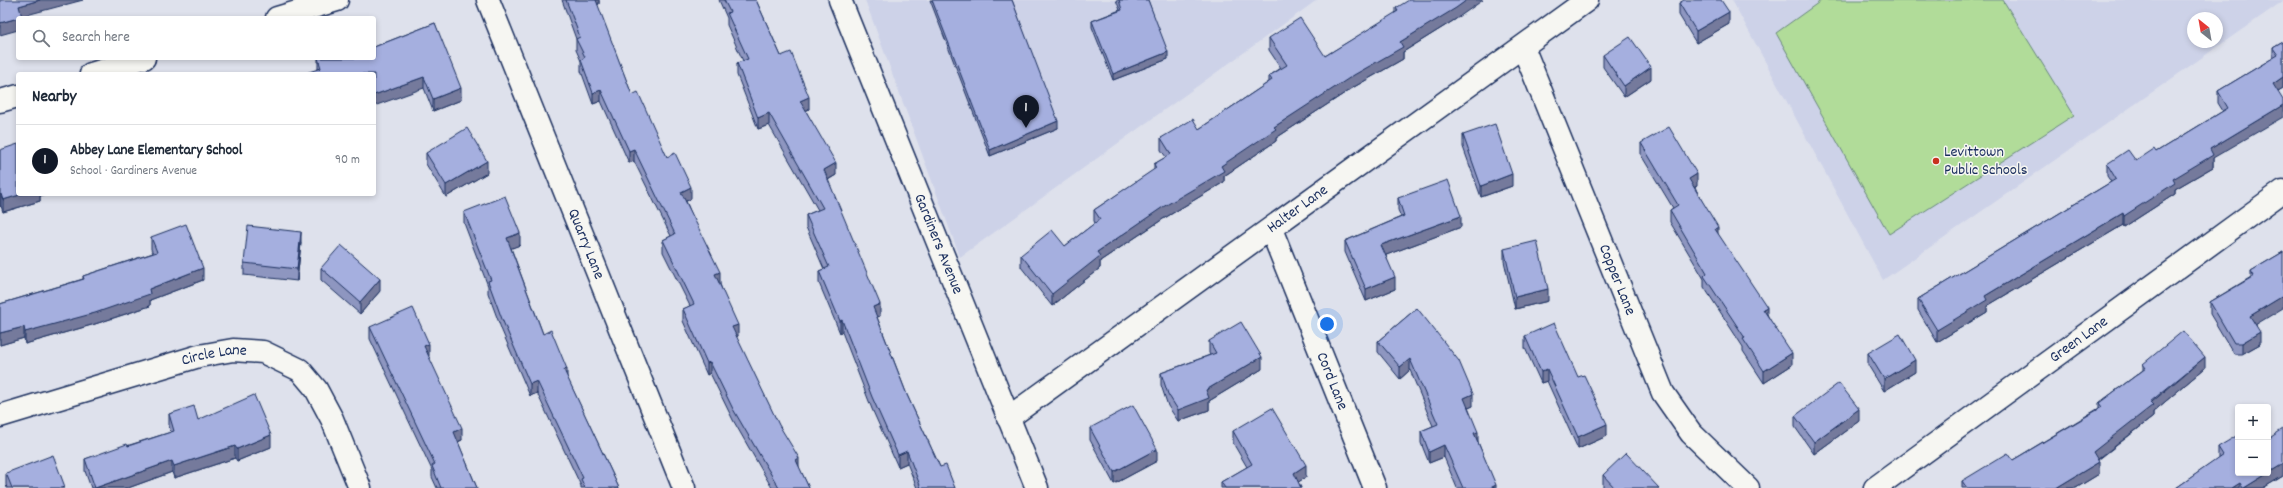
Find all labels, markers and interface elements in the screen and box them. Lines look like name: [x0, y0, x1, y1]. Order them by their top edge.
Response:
north arrow: [2187, 12, 2223, 48]
search box: [16, 16, 376, 60]
icon: search: [30, 27, 52, 49]
text: Search here: [62, 27, 130, 49]
text: Nearby: [32, 86, 76, 110]
pin: 1: [1013, 95, 1039, 128]
text: Abbey Lane Elementary School: [70, 140, 242, 162]
place label: Levittown Public Schools: [1944, 141, 2028, 182]
text: 1: [44, 151, 46, 170]
text: 90 m: [335, 151, 360, 170]
marker: Levittown Public Schools: [1931, 156, 1941, 166]
text: School · Gardiners Avenue: [70, 162, 197, 181]
street label: Halter Lane: [1262, 179, 1333, 239]
street label: Gardiners Avenue: [908, 190, 969, 298]
street label: Quarry Lane: [562, 205, 611, 283]
street label: Copper Lane: [1592, 241, 1642, 319]
street label: Green Lane: [2045, 310, 2113, 369]
your location: [1317, 314, 1337, 334]
street label: Circle Lane: [178, 338, 247, 372]
street label: Cord Lane: [1310, 349, 1354, 414]
map controls: [2235, 404, 2271, 476]
button: +: [2235, 404, 2271, 440]
button: −: [2235, 440, 2271, 476]

